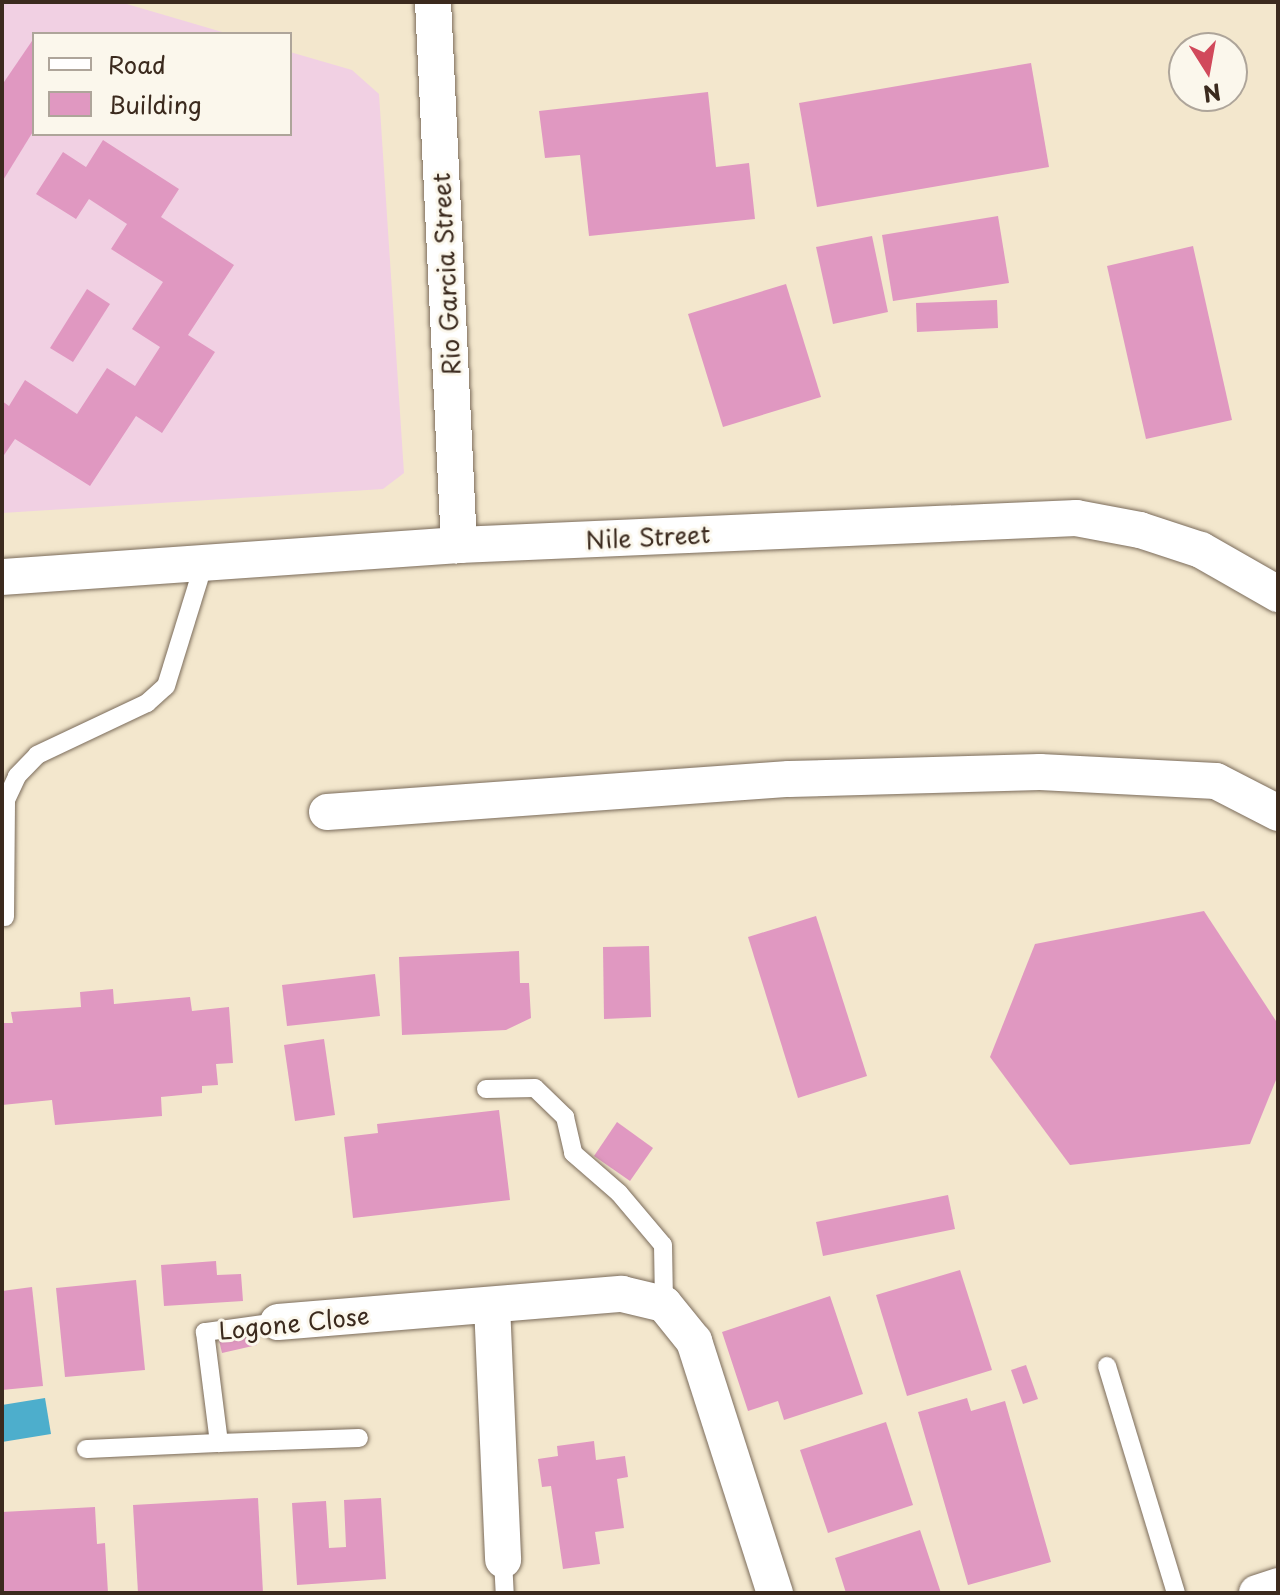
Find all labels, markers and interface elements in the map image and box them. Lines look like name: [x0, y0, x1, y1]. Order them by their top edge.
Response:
legend: [32, 32, 292, 136]
north arrow: [1168, 32, 1248, 112]
text: Road: [108, 46, 166, 82]
text: N: [1201, 76, 1224, 112]
text: Building: [108, 86, 202, 122]
street label: Rio Garcia Street: [426, 171, 466, 377]
street label: Nile Street: [585, 519, 711, 555]
street label: Logone Close: [218, 1301, 370, 1345]

